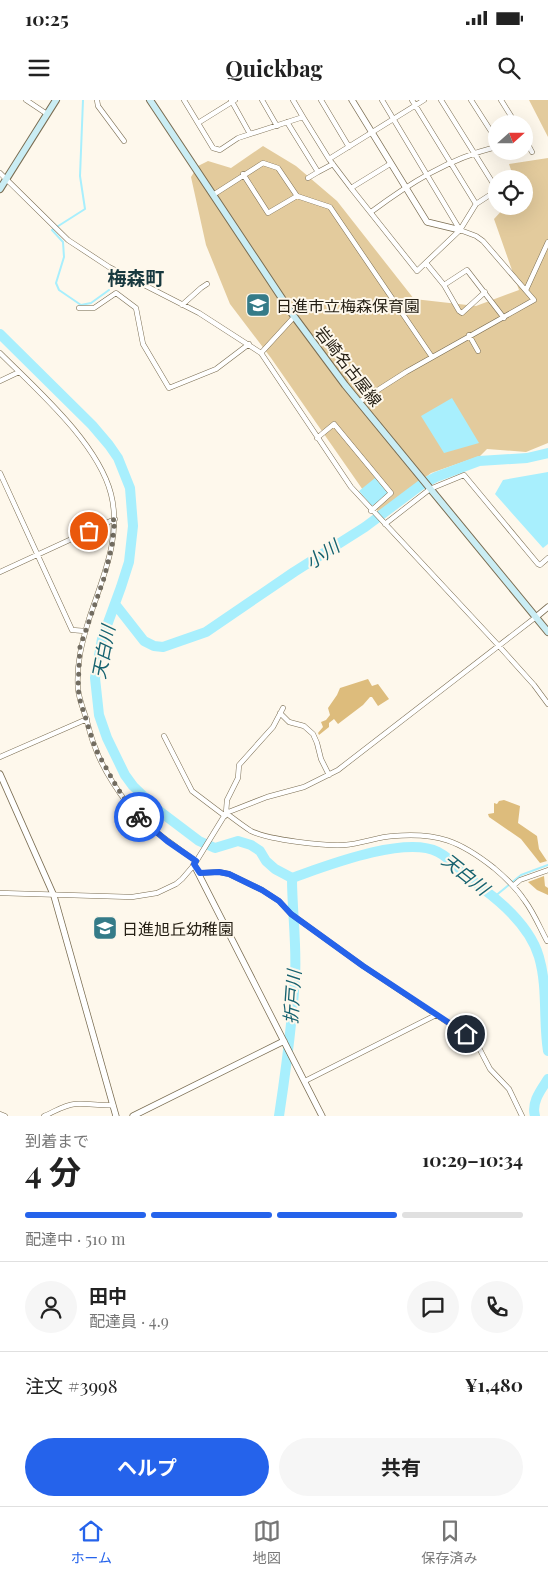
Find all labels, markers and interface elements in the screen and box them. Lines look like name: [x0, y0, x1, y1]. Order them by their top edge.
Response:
text: 10:25: [25, 5, 69, 31]
text: Quickbag: [225, 53, 323, 83]
icon: menu: [25, 54, 53, 82]
icon: search: [495, 54, 523, 82]
north arrow: [488, 115, 532, 160]
map controls: [488, 115, 533, 215]
button: locate: [488, 170, 533, 215]
district label: 梅森町: [107, 264, 165, 290]
school or university icon: 日進市立梅森保育園: [245, 292, 271, 318]
place label: 日進市立梅森保育園: [276, 295, 420, 316]
street label: 岩崎名古屋線: [311, 322, 387, 410]
pin: [68, 510, 110, 552]
icon: bag: [75, 517, 103, 545]
water label: 小川: [300, 533, 345, 574]
water label: 天白川: [86, 621, 120, 681]
courier: [114, 792, 164, 842]
icon: bike: [125, 803, 153, 831]
water label: 天白川: [437, 848, 496, 902]
school or university icon: 日進旭丘幼稚園: [92, 915, 118, 941]
place label: 日進旭丘幼稚園: [122, 918, 234, 939]
water label: 折戸川: [278, 967, 306, 1025]
pin: [445, 1013, 487, 1055]
icon: home: [452, 1020, 480, 1048]
text: 到着まで: [25, 1130, 89, 1151]
text: 10:29–10:34: [422, 1146, 523, 1172]
text: 4 分: [25, 1149, 81, 1192]
text: 配達中 · 510 m: [25, 1228, 126, 1249]
button: person: [25, 1281, 77, 1333]
button: chat: [407, 1281, 459, 1333]
button: phone: [471, 1281, 523, 1333]
text: 田中: [89, 1282, 127, 1308]
text: 配達員 · 4.9: [89, 1310, 169, 1331]
text: ¥1,480: [465, 1371, 523, 1397]
text: 注文 #3998: [25, 1372, 118, 1398]
button: ヘルプ: [25, 1438, 269, 1496]
button: 共有: [279, 1438, 523, 1496]
tab: ホーム: [70, 1517, 112, 1567]
tab: 地図: [253, 1517, 281, 1567]
tab: 保存済み: [422, 1517, 478, 1567]

